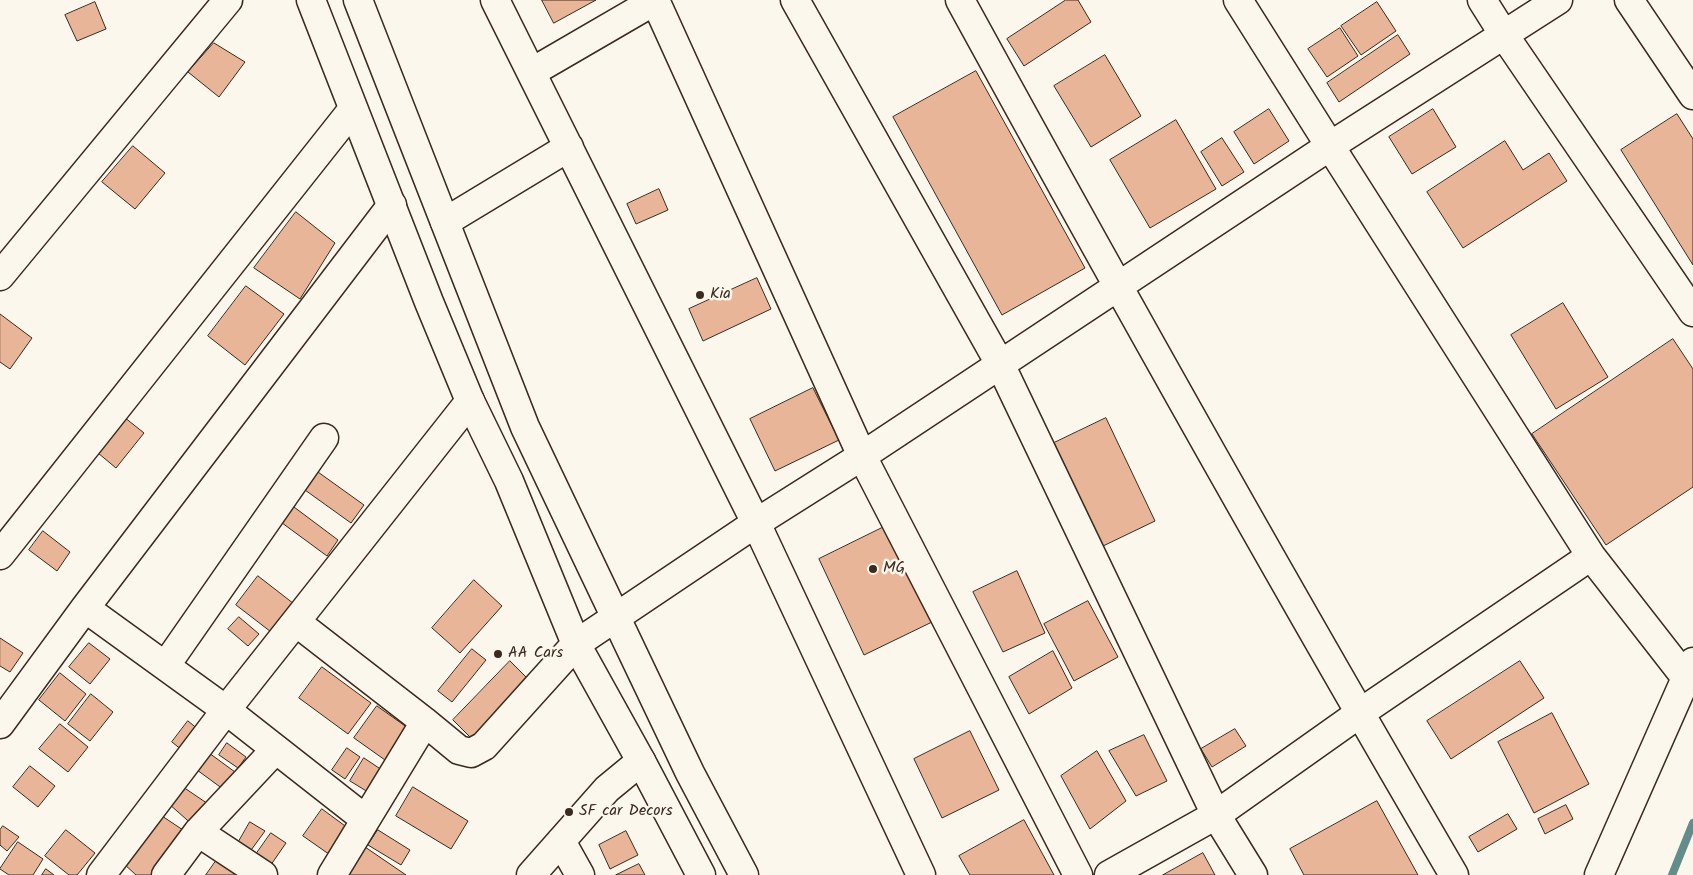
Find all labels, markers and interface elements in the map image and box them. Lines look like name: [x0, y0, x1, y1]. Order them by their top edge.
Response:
place label: Kia: [710, 285, 731, 305]
marker: Kia: [694, 289, 706, 301]
place label: MG: [883, 559, 905, 579]
marker: MG: [867, 563, 879, 575]
place label: AA Cars: [508, 644, 563, 664]
marker: AA Cars: [492, 648, 504, 660]
place label: SF car Decors: [579, 802, 673, 822]
marker: SF car Decors: [563, 806, 575, 818]

